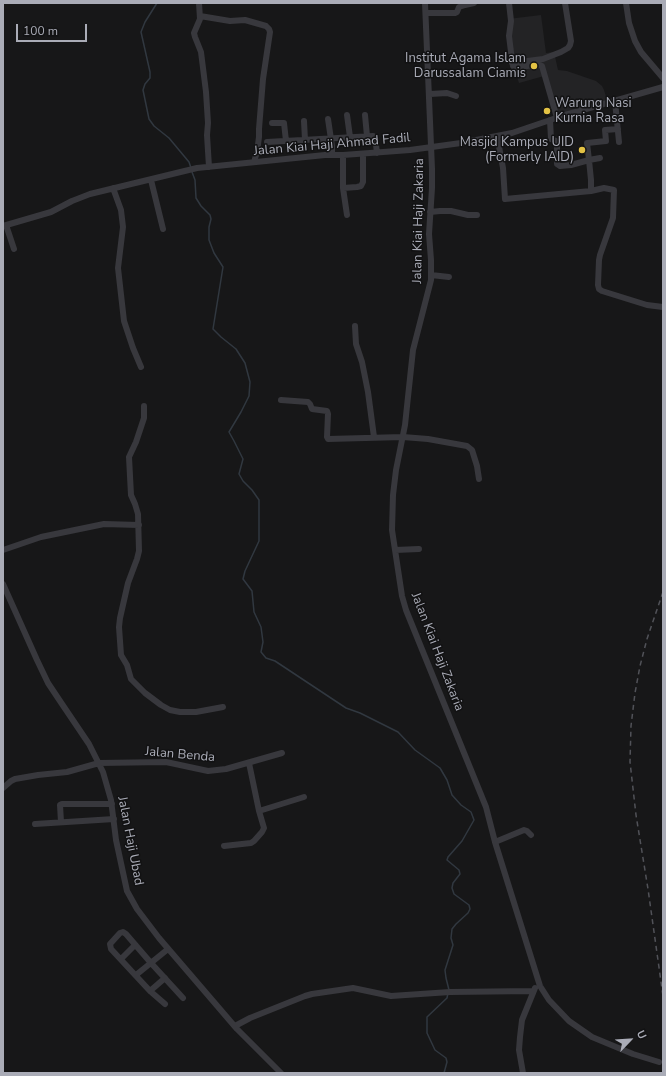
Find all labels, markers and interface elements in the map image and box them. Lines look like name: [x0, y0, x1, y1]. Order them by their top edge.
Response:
scale bar: [18, 16, 89, 42]
text: 100 m: [23, 23, 58, 39]
place label: Institut Agama Islam Darussalam Ciamis: [405, 51, 526, 82]
marker: Institut Agama Islam Darussalam Ciamis: [529, 61, 539, 71]
place label: Warung Nasi Kurnia Rasa: [555, 96, 632, 127]
marker: Warung Nasi Kurnia Rasa: [542, 106, 552, 116]
street label: Jalan Kiai Haji Ahmad Fadil: [253, 130, 411, 160]
place label: Masjid Kampus UID (Formerly IAID): [460, 135, 574, 166]
marker: Masjid Kampus UID (Formerly IAID): [577, 145, 587, 155]
street label: Jalan Kiai Haji Zakaria: [410, 158, 428, 284]
street label: Jalan Kiai Haji Zakaria: [407, 591, 467, 713]
street label: Jalan Benda: [144, 744, 216, 766]
street label: Jalan Haji Ubad: [114, 795, 146, 887]
north arrow: [610, 1020, 650, 1060]
text: U: [633, 1028, 650, 1042]

